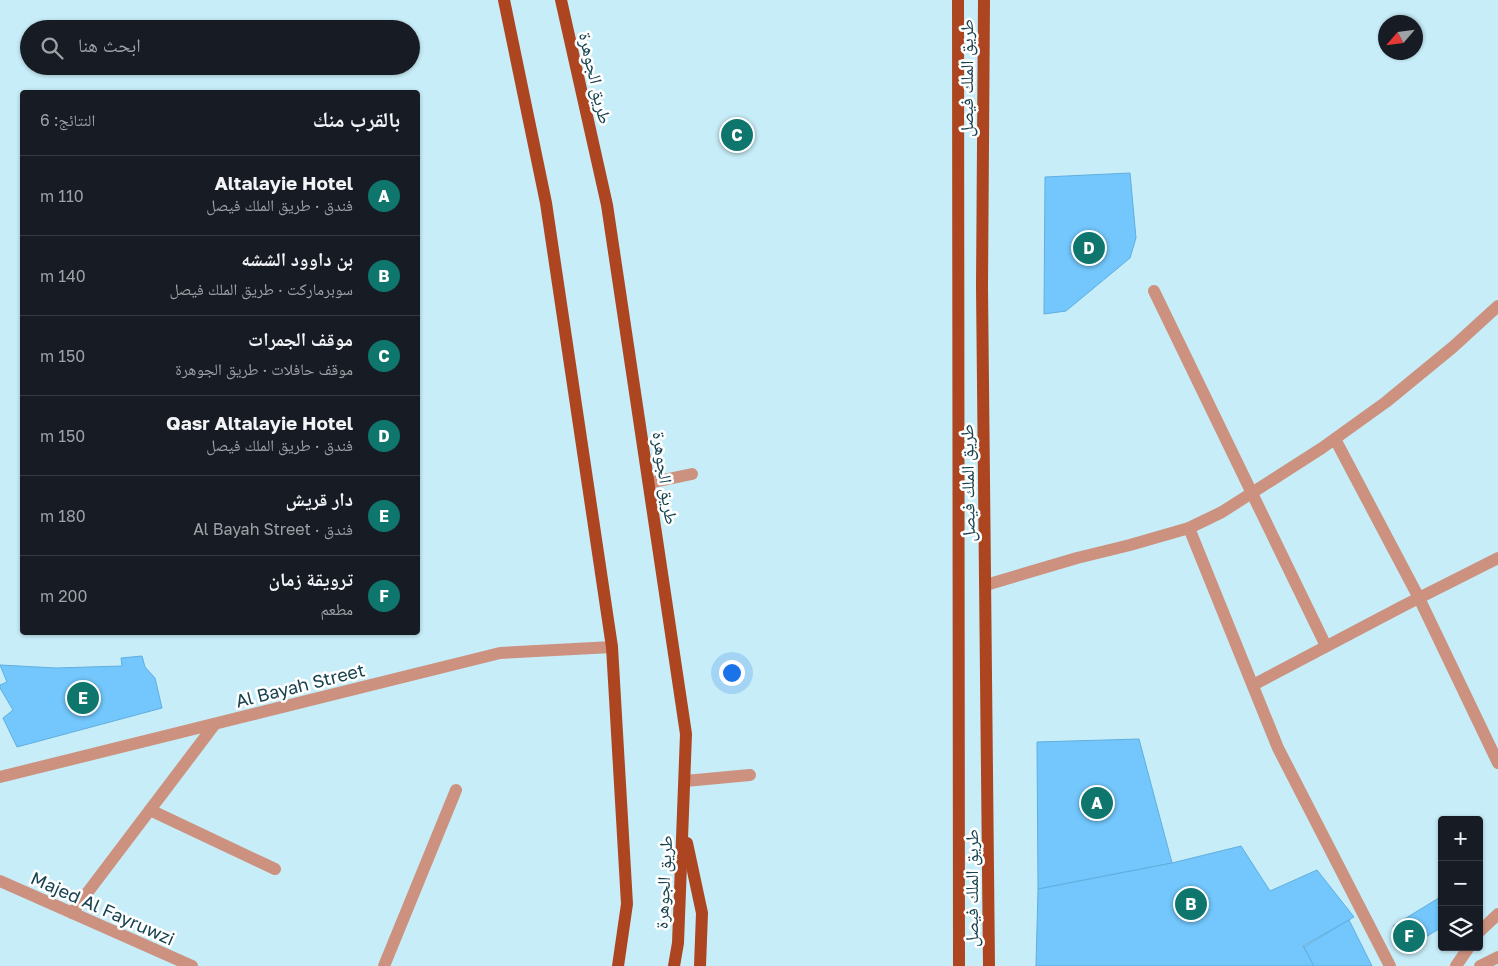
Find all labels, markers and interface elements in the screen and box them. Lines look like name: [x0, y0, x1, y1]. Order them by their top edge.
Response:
north arrow: [1378, 15, 1423, 60]
street label: طريق الملك فيصل: [955, 19, 978, 137]
search box: [20, 20, 420, 75]
street label: طريق الجوهرة: [574, 30, 617, 126]
text: ابحث هنا: [78, 33, 141, 56]
icon: search: [38, 34, 66, 62]
text: بالقرب منك: [313, 106, 400, 132]
text: النتائج: 6: [40, 110, 95, 130]
pin: C: [721, 116, 753, 154]
text: Altalayie Hotel: [215, 171, 353, 194]
text: 110 m: [40, 186, 84, 206]
text: A: [378, 186, 390, 206]
text: فندق · طريق الملك فيصل: [206, 195, 353, 215]
pin: D: [1073, 229, 1105, 267]
text: بن داوود الششه: [241, 247, 353, 270]
text: 140 m: [40, 266, 86, 286]
text: B: [378, 266, 390, 286]
text: سوبرماركت · طريق الملك فيصل: [169, 279, 353, 299]
text: موقف الجمرات: [248, 327, 353, 350]
text: 150 m: [40, 346, 85, 366]
text: C: [378, 346, 390, 366]
text: موقف حافلات · طريق الجوهرة: [175, 359, 353, 379]
text: Qasr Altalayie Hotel: [166, 411, 353, 434]
street label: طريق الملك فيصل: [955, 424, 980, 542]
text: 150 m: [40, 426, 85, 446]
text: D: [378, 426, 390, 446]
street label: طريق الجوهرة: [648, 430, 683, 526]
text: فندق · طريق الملك فيصل: [206, 435, 353, 455]
text: دار قريش: [286, 487, 353, 510]
text: 180 m: [40, 506, 86, 526]
text: E: [379, 506, 389, 526]
text: فندق · Al Bayah Street: [193, 519, 353, 539]
text: ترويقة زمان: [268, 567, 353, 590]
text: 200 m: [40, 586, 87, 606]
text: F: [379, 586, 389, 606]
text: مطعم: [321, 599, 353, 619]
street label: Al Bayah Street: [233, 658, 367, 712]
your location: [719, 660, 745, 686]
pin: E: [67, 679, 99, 717]
pin: A: [1081, 784, 1113, 822]
map controls: [1438, 816, 1483, 951]
button: +: [1438, 816, 1483, 861]
street label: طريق الملك فيصل: [960, 829, 983, 947]
street label: طريق الجوهرة: [650, 835, 677, 929]
button: −: [1438, 861, 1483, 906]
street label: Majed Al Fayruwzi: [28, 866, 178, 950]
pin: B: [1175, 885, 1207, 923]
button: layers: [1438, 906, 1483, 951]
pin: F: [1393, 917, 1425, 955]

